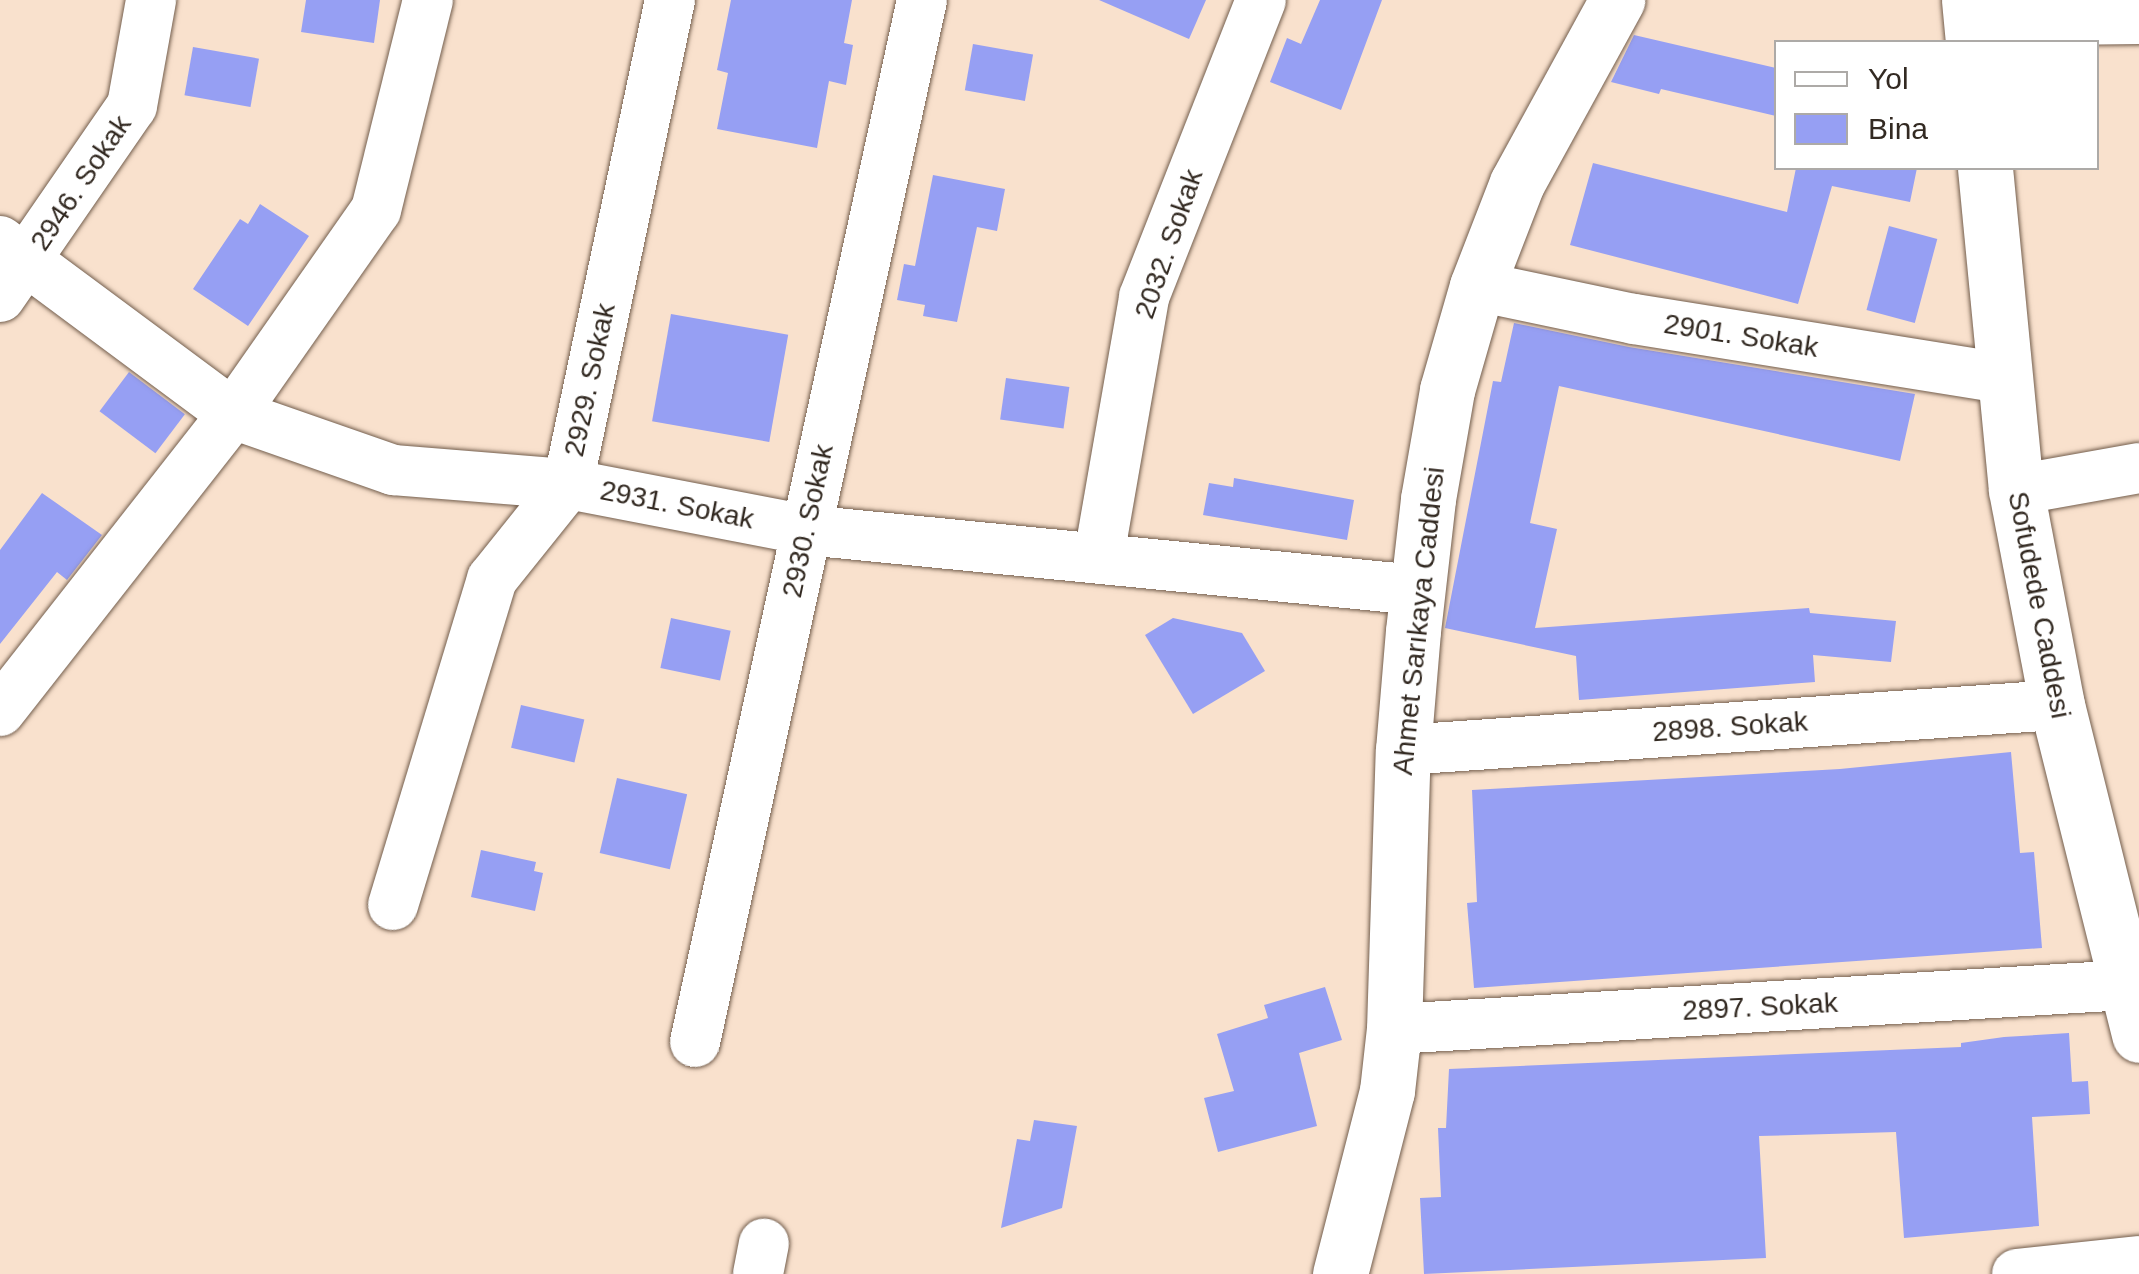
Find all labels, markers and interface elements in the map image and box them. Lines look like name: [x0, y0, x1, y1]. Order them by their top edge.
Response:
legend: [1774, 40, 2099, 170]
text: Yol: [1868, 62, 1909, 95]
street label: 2946. Sokak: [24, 109, 138, 257]
text: Bina: [1868, 112, 1928, 145]
street label: 2032. Sokak: [1128, 165, 1210, 323]
street label: 2929. Sokak: [557, 300, 623, 460]
street label: 2901. Sokak: [1661, 307, 1821, 365]
street label: 2930. Sokak: [775, 441, 841, 601]
street label: Ahmet Sarıkaya Caddesi: [1386, 465, 1452, 777]
street label: 2931. Sokak: [597, 474, 757, 536]
street label: Sofudede Caddesi: [2001, 489, 2077, 721]
street label: 2898. Sokak: [1651, 705, 1809, 749]
street label: 2897. Sokak: [1681, 986, 1839, 1028]

